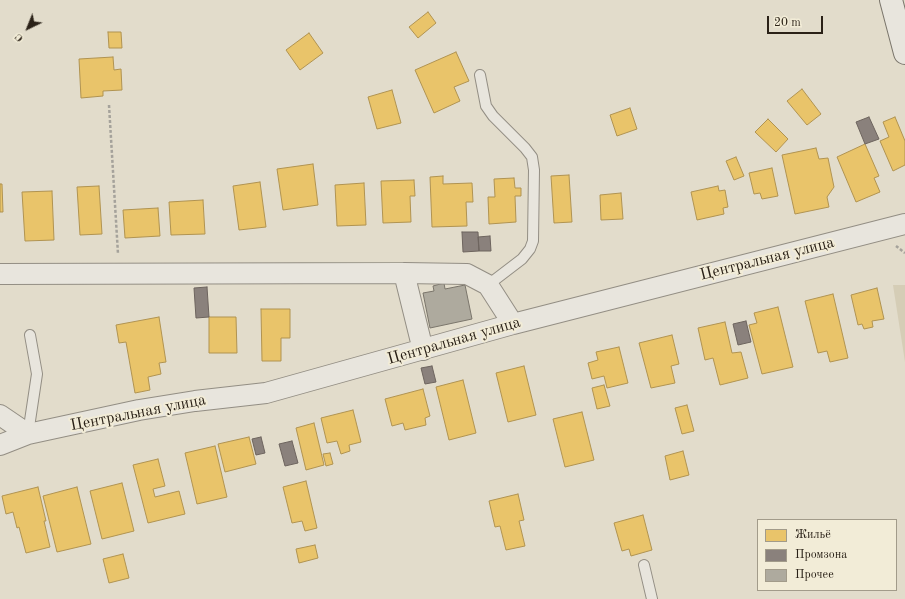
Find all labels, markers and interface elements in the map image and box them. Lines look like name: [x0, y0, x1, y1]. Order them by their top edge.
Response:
north arrow: [8, 8, 48, 48]
scale bar: [769, 8, 825, 34]
text: 20 m: [774, 17, 801, 29]
text: С: [13, 31, 26, 44]
street label: Центральная улица: [698, 233, 836, 285]
street label: Центральная улица: [385, 313, 523, 369]
street label: Центральная улица: [69, 390, 207, 436]
legend: [757, 519, 897, 591]
text: Жильё: [795, 529, 831, 541]
text: Промзона: [795, 549, 847, 561]
text: Прочее: [795, 569, 834, 581]

